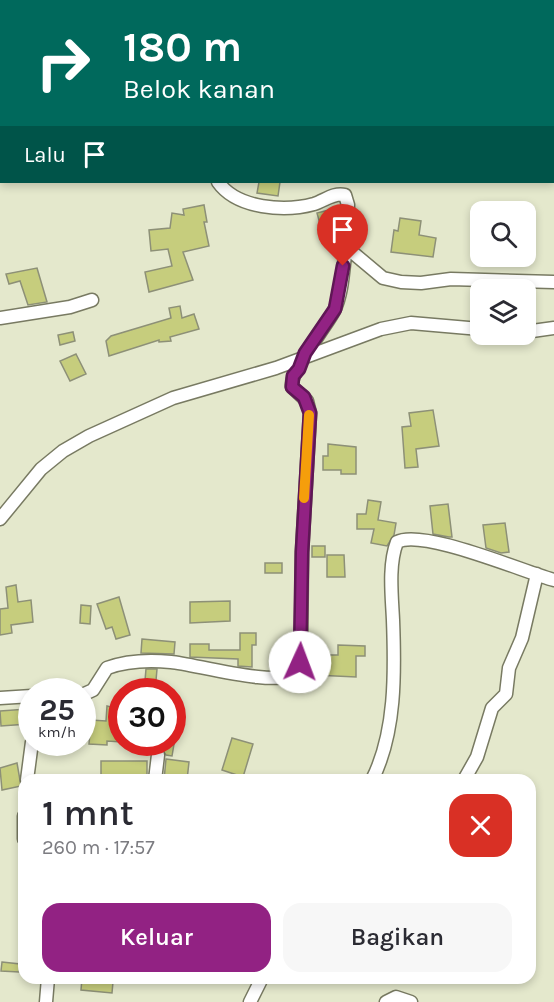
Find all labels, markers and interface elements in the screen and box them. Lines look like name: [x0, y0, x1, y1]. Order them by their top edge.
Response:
text: 180 m: [123, 22, 242, 72]
icon: right: [24, 24, 102, 102]
text: Belok kanan: [123, 73, 275, 105]
icon: arrive: [78, 138, 111, 171]
text: Lalu: [24, 142, 66, 168]
map controls: [470, 201, 536, 345]
button: search: [470, 201, 536, 267]
pin: [317, 204, 368, 266]
icon: arrive: [326, 213, 359, 246]
button: layers: [470, 279, 536, 345]
position arrow: [268, 630, 332, 694]
speed limit sign: 30: [108, 678, 186, 756]
text: 25: [39, 692, 75, 728]
text: km/h: [38, 723, 76, 741]
text: 1 mnt: [42, 792, 134, 834]
button: close: [449, 794, 512, 857]
text: 260 m · 17:57: [42, 836, 155, 859]
button: Keluar: [42, 903, 271, 972]
button: Bagikan: [283, 903, 512, 972]

